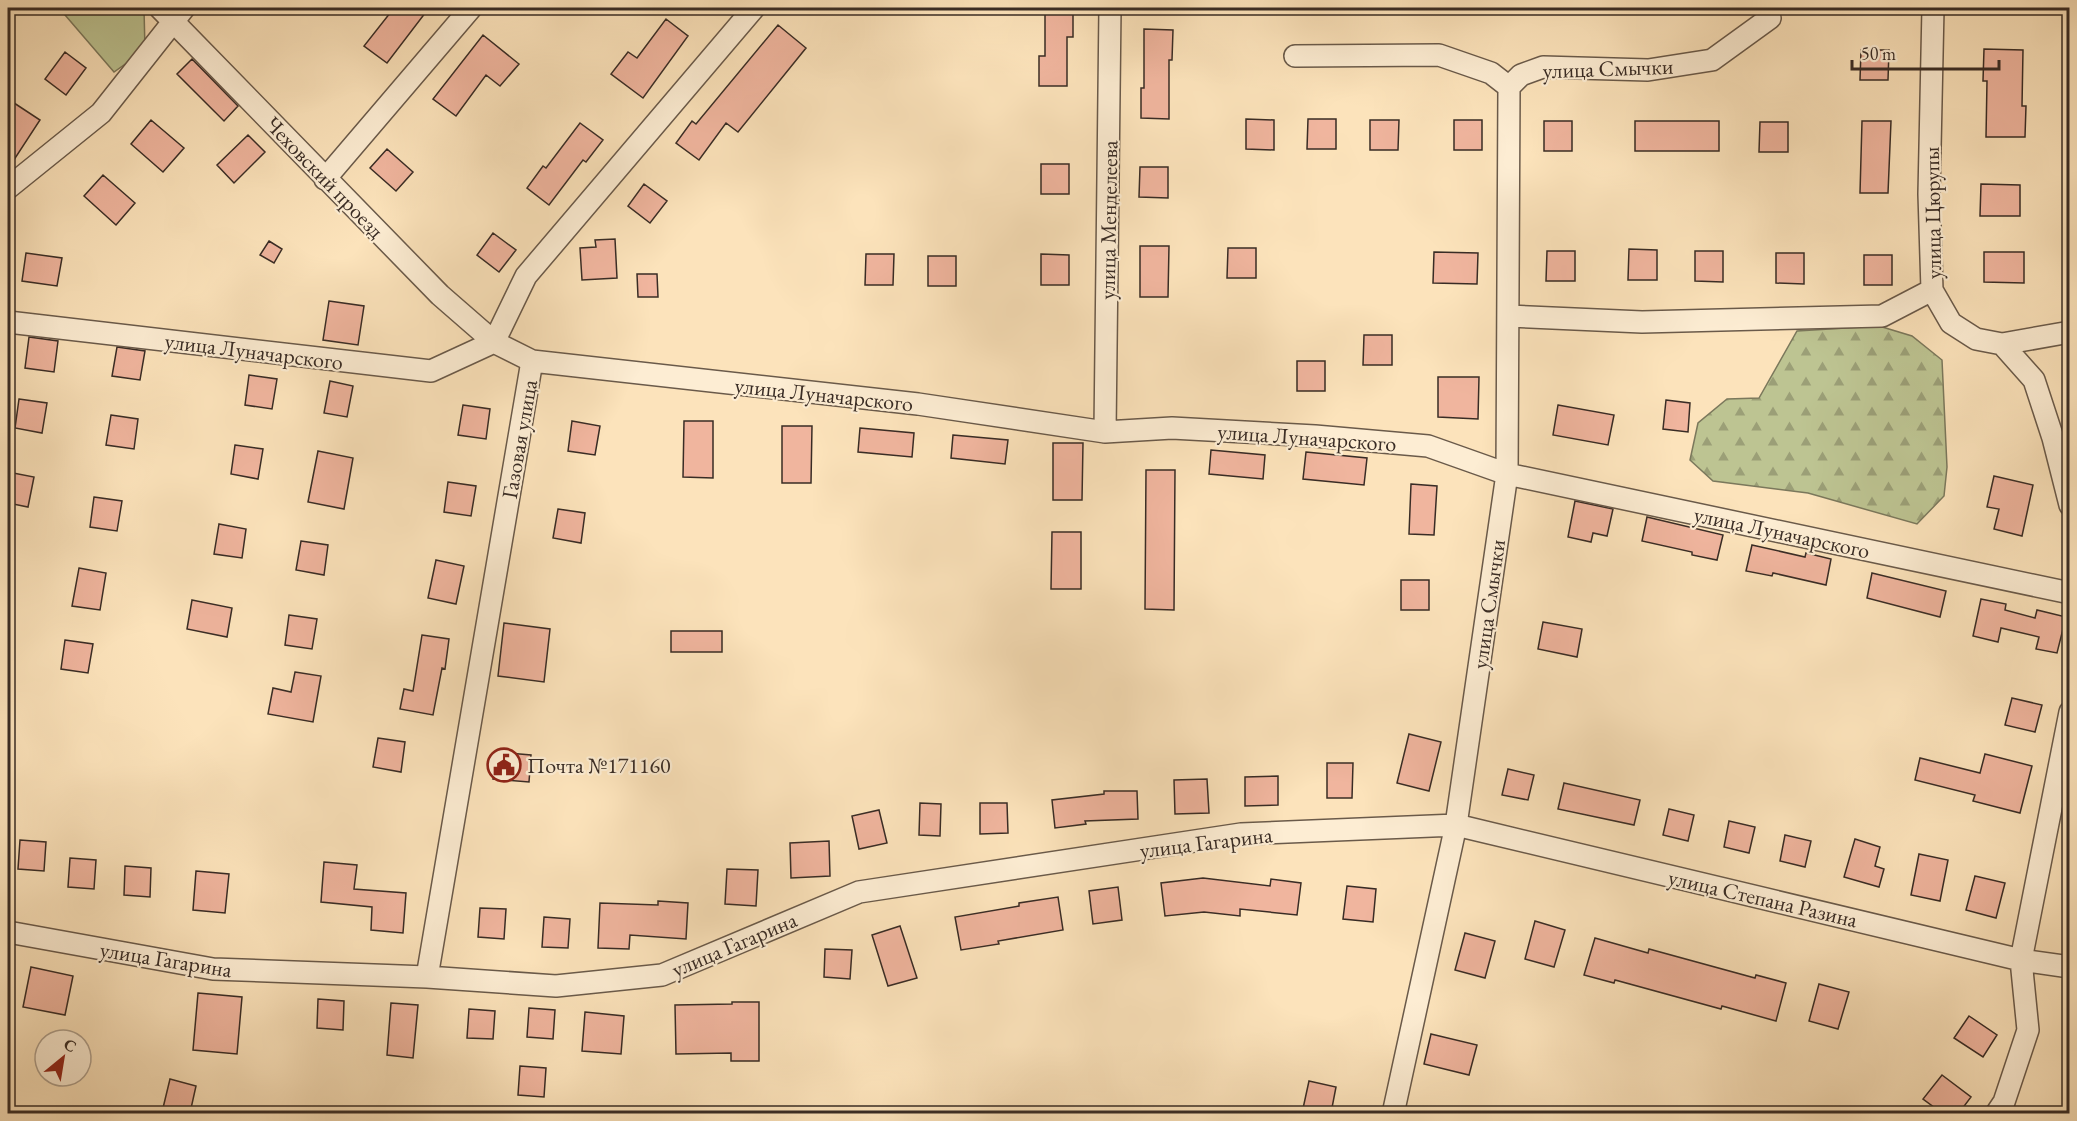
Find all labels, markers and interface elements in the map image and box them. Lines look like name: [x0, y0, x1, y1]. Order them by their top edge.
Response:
scale bar: [1852, 33, 1999, 71]
text: 50 m: [1861, 42, 1896, 65]
street label: улица Смычки: [1542, 52, 1674, 85]
street label: Чеховский проезд: [259, 110, 390, 245]
street label: улица Менделеева: [1093, 140, 1124, 300]
street label: улица Цюрупы: [1917, 147, 1948, 279]
street label: улица Луначарского: [163, 326, 345, 377]
street label: улица Луначарского: [733, 371, 915, 418]
street label: Газовая улица: [495, 377, 544, 501]
street label: улица Луначарского: [1217, 417, 1397, 458]
street label: улица Луначарского: [1691, 500, 1873, 565]
street label: улица Смычки: [1465, 537, 1512, 671]
public building icon: Почта №171160: [486, 747, 522, 783]
place label: Почта №171160: [527, 751, 671, 780]
street label: улица Гагарина: [1138, 820, 1274, 865]
street label: улица Степана Разина: [1665, 863, 1861, 934]
street label: улица Гагарина: [667, 905, 801, 984]
street label: улица Гагарина: [98, 935, 234, 984]
north arrow: [33, 1028, 93, 1088]
text: С: [60, 1034, 80, 1057]

